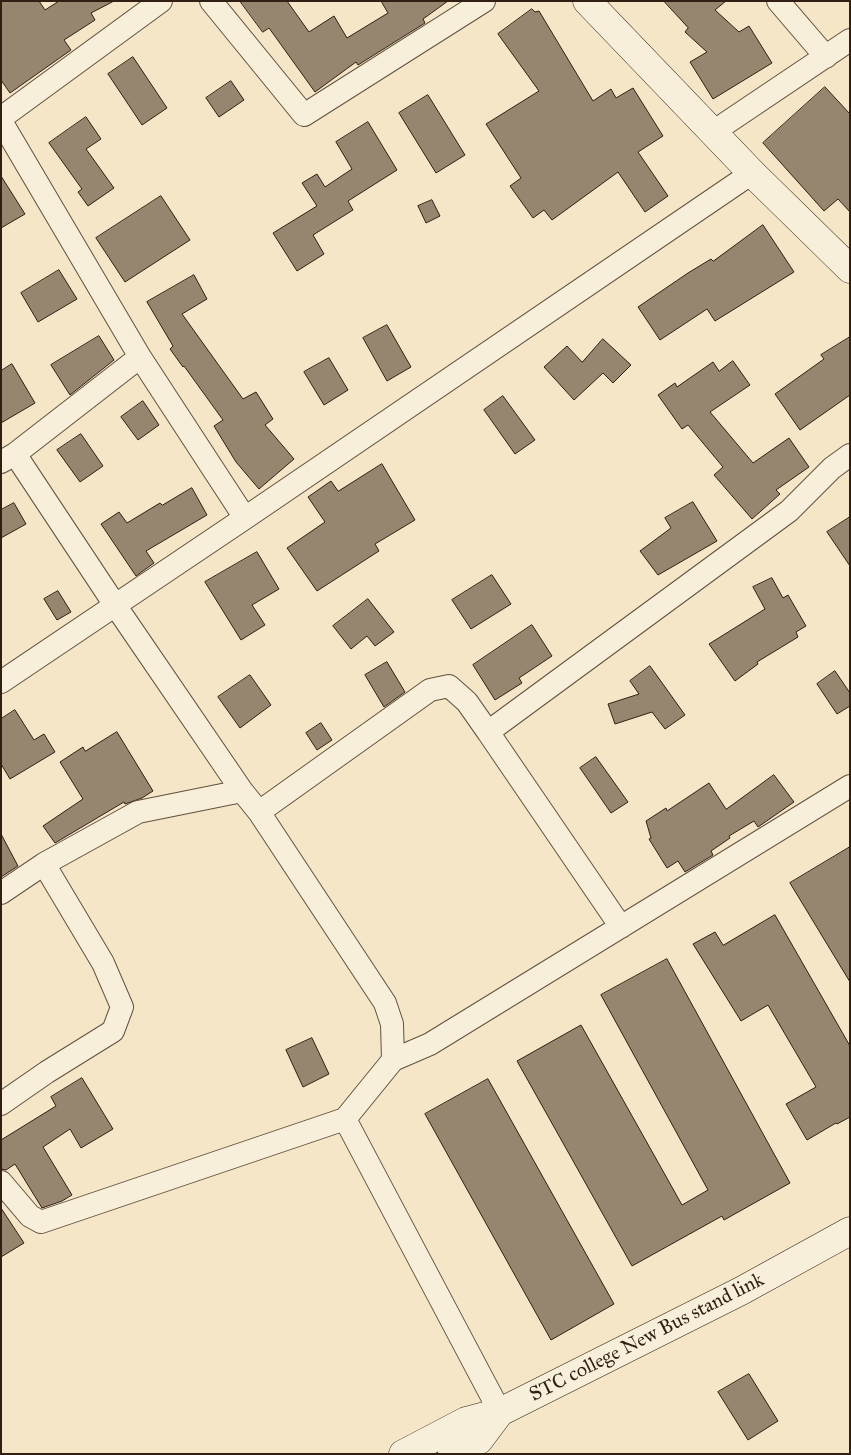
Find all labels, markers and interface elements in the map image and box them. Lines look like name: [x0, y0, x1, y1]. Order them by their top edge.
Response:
street label: STC college New Bus stand link: [526, 1268, 768, 1408]

